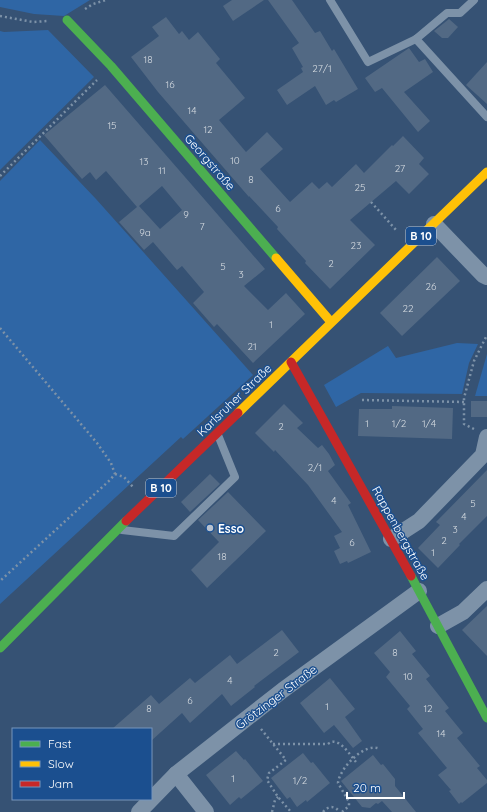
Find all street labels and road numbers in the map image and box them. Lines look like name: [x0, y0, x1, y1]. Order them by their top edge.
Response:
street label: Georgstraße: [181, 131, 239, 193]
road number: B 10: [406, 227, 436, 245]
street label: Karlsruher Straße: [194, 360, 275, 439]
road number: B 10: [146, 479, 176, 497]
street label: Rappenbergstraße: [369, 483, 433, 583]
street label: Grötzinger Straße: [232, 661, 320, 733]

